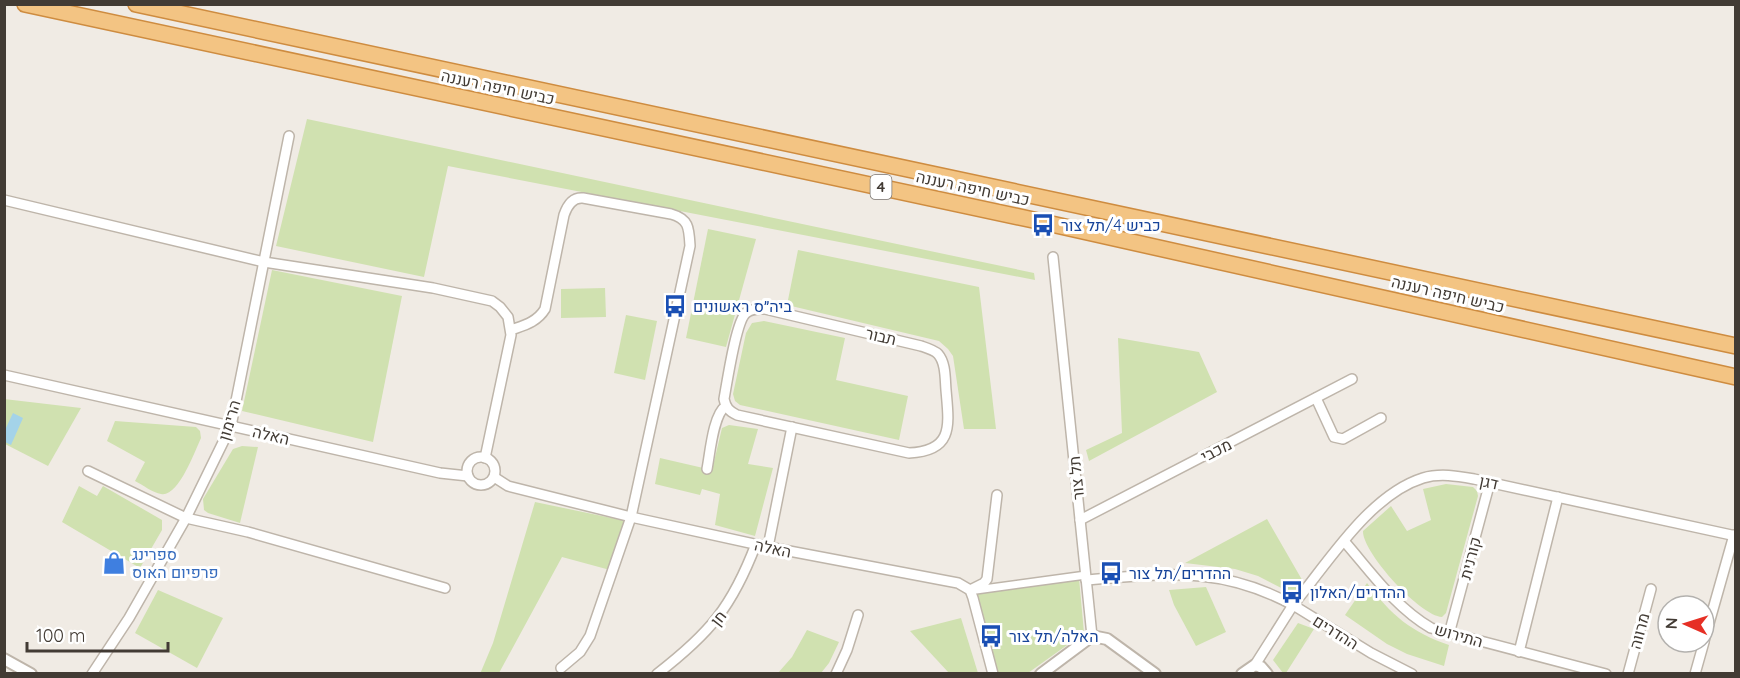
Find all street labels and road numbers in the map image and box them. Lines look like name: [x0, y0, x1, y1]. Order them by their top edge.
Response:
street label: כביש חיפה רעננה: [439, 65, 557, 109]
street label: כביש חיפה רעננה: [914, 166, 1032, 210]
road number: 4: [870, 175, 892, 199]
street label: כביש חיפה רעננה: [1390, 271, 1506, 317]
street label: תבור: [864, 323, 898, 349]
street label: הרימון: [213, 397, 245, 443]
street label: האלה: [251, 421, 291, 449]
street label: מכבי: [1197, 434, 1235, 466]
street label: תל צור: [1064, 455, 1088, 501]
street label: דגן: [1478, 470, 1500, 494]
street label: האלה: [753, 534, 793, 562]
street label: קורנית: [1455, 535, 1485, 581]
street label: חן: [706, 606, 730, 630]
street label: ההדרים: [1309, 610, 1363, 654]
street label: מרווה: [1625, 611, 1653, 651]
street label: התירוש: [1432, 619, 1486, 651]

